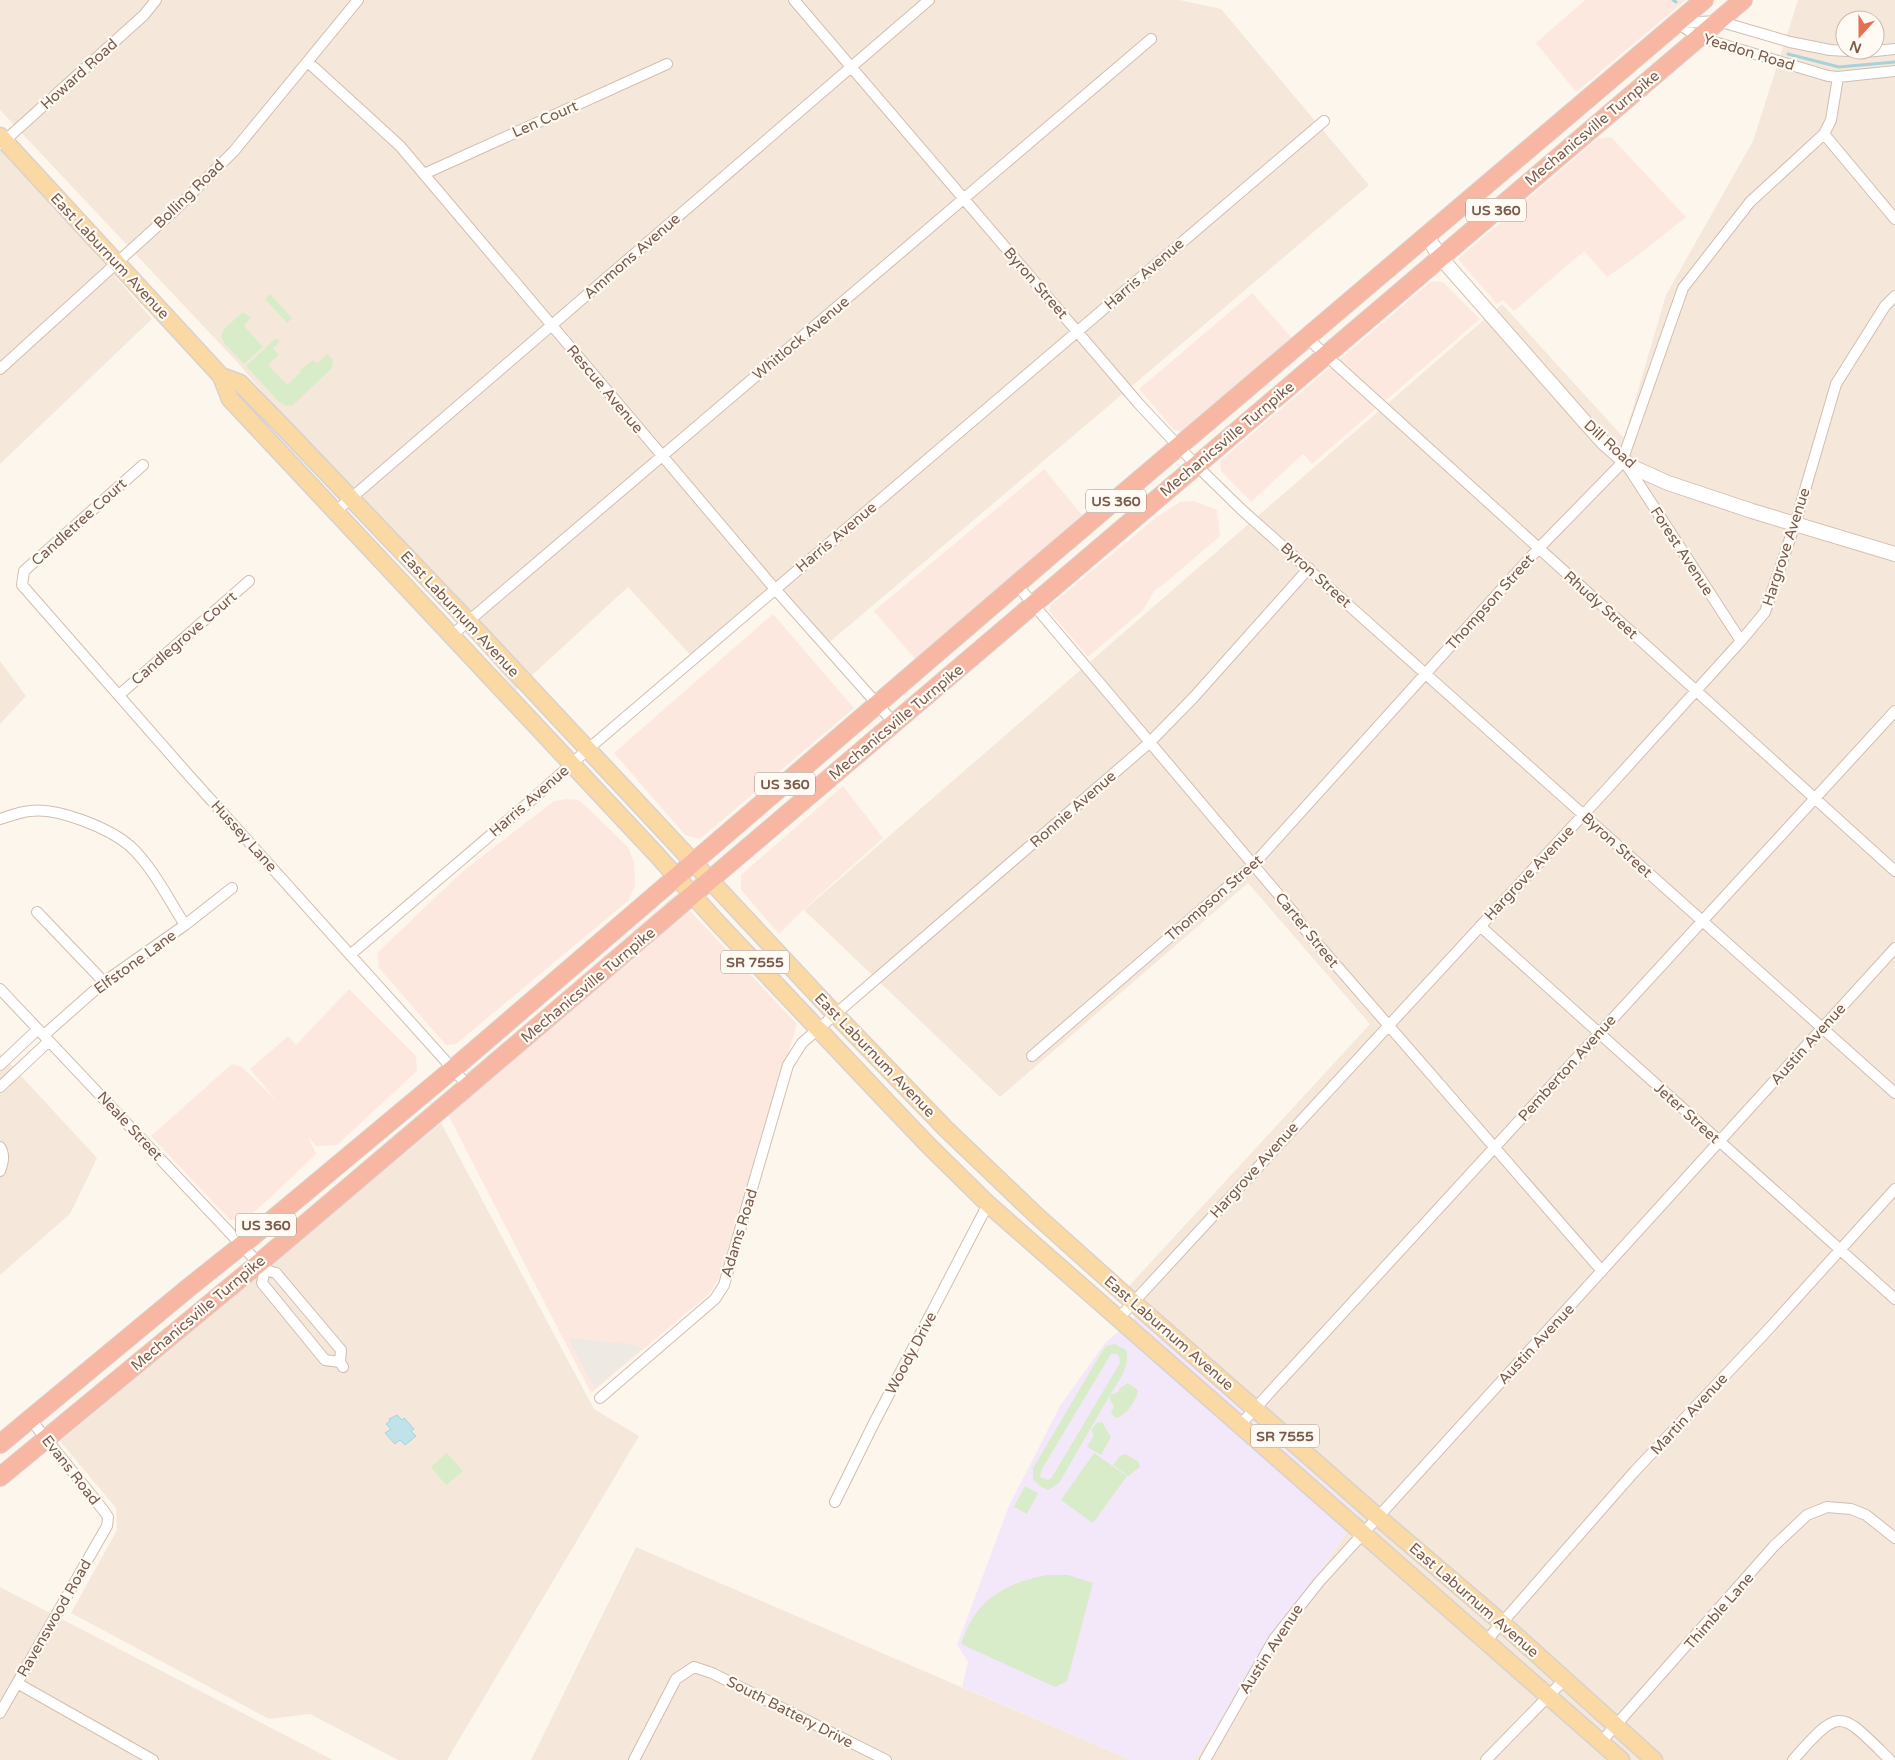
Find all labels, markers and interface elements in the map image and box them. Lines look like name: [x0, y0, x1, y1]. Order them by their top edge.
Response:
north arrow: [1835, 10, 1885, 60]
street label: Yeadon Road: [1701, 30, 1797, 74]
street label: Howard Road: [37, 35, 121, 113]
text: N: [1847, 37, 1864, 57]
street label: Mechanicsville Turnpike: [1521, 67, 1663, 189]
street label: Len Court: [509, 96, 581, 141]
street label: Bolling Road: [150, 156, 228, 232]
street label: East Laburnum Avenue: [47, 189, 173, 323]
road number: US 360: [1466, 198, 1526, 222]
street label: Ammons Avenue: [580, 209, 684, 303]
street label: Harris Avenue: [1100, 234, 1188, 314]
street label: Byron Street: [1000, 244, 1072, 323]
street label: Whitlock Avenue: [749, 292, 853, 384]
street label: Rescue Avenue: [563, 341, 647, 437]
street label: Mechanicsville Turnpike: [1156, 378, 1298, 500]
street label: Dill Road: [1580, 416, 1640, 472]
street label: Candletree Court: [28, 474, 130, 569]
street label: Hargrove Avenue: [1758, 486, 1814, 608]
road number: US 360: [1086, 490, 1146, 512]
street label: Harris Avenue: [792, 498, 880, 576]
street label: Forest Avenue: [1647, 503, 1717, 599]
street label: Byron Street: [1277, 539, 1355, 612]
street label: East Laburnum Avenue: [397, 547, 523, 681]
street label: Thompson Street: [1442, 550, 1538, 654]
street label: Rhudy Street: [1560, 567, 1642, 643]
street label: Candlegrove Court: [128, 587, 241, 689]
street label: Mechanicsville Turnpike: [825, 661, 967, 783]
street label: Harris Avenue: [485, 761, 573, 841]
street label: Ronnie Avenue: [1026, 767, 1120, 851]
road number: US 360: [755, 772, 815, 796]
street label: Hussey Lane: [207, 797, 281, 875]
street label: Byron Street: [1578, 809, 1656, 882]
street label: Hargrove Avenue: [1480, 822, 1578, 924]
street label: Thompson Street: [1162, 851, 1266, 945]
street label: Carter Street: [1271, 889, 1343, 971]
street label: Mechanicsville Turnpike: [517, 924, 659, 1046]
street label: Elfstone Lane: [90, 926, 180, 998]
road number: SR 7555: [721, 950, 789, 974]
street label: East Laburnum Avenue: [811, 989, 939, 1121]
street label: Austin Avenue: [1767, 1000, 1849, 1088]
street label: Pemberton Avenue: [1514, 1011, 1620, 1125]
street label: Jeter Street: [1650, 1079, 1724, 1147]
street label: Neale Street: [93, 1088, 167, 1164]
street label: Hargrove Avenue: [1206, 1118, 1302, 1222]
street label: Adams Road: [717, 1187, 761, 1279]
road number: US 360: [236, 1214, 296, 1236]
street label: Mechanicsville Turnpike: [127, 1252, 269, 1374]
street label: East Laburnum Avenue: [1101, 1272, 1237, 1394]
street label: Austin Avenue: [1494, 1300, 1578, 1388]
street label: Woody Drive: [882, 1309, 940, 1397]
street label: Martin Avenue: [1647, 1370, 1731, 1458]
road number: SR 7555: [1251, 1424, 1319, 1448]
street label: Evans Road: [38, 1432, 104, 1508]
street label: East Laburnum Avenue: [1406, 1539, 1542, 1661]
street label: Ravenswood Road: [13, 1556, 95, 1680]
street label: Thimble Lane: [1681, 1569, 1757, 1653]
street label: Austin Avenue: [1235, 1601, 1307, 1697]
street label: South Battery Drive: [724, 1672, 856, 1752]

